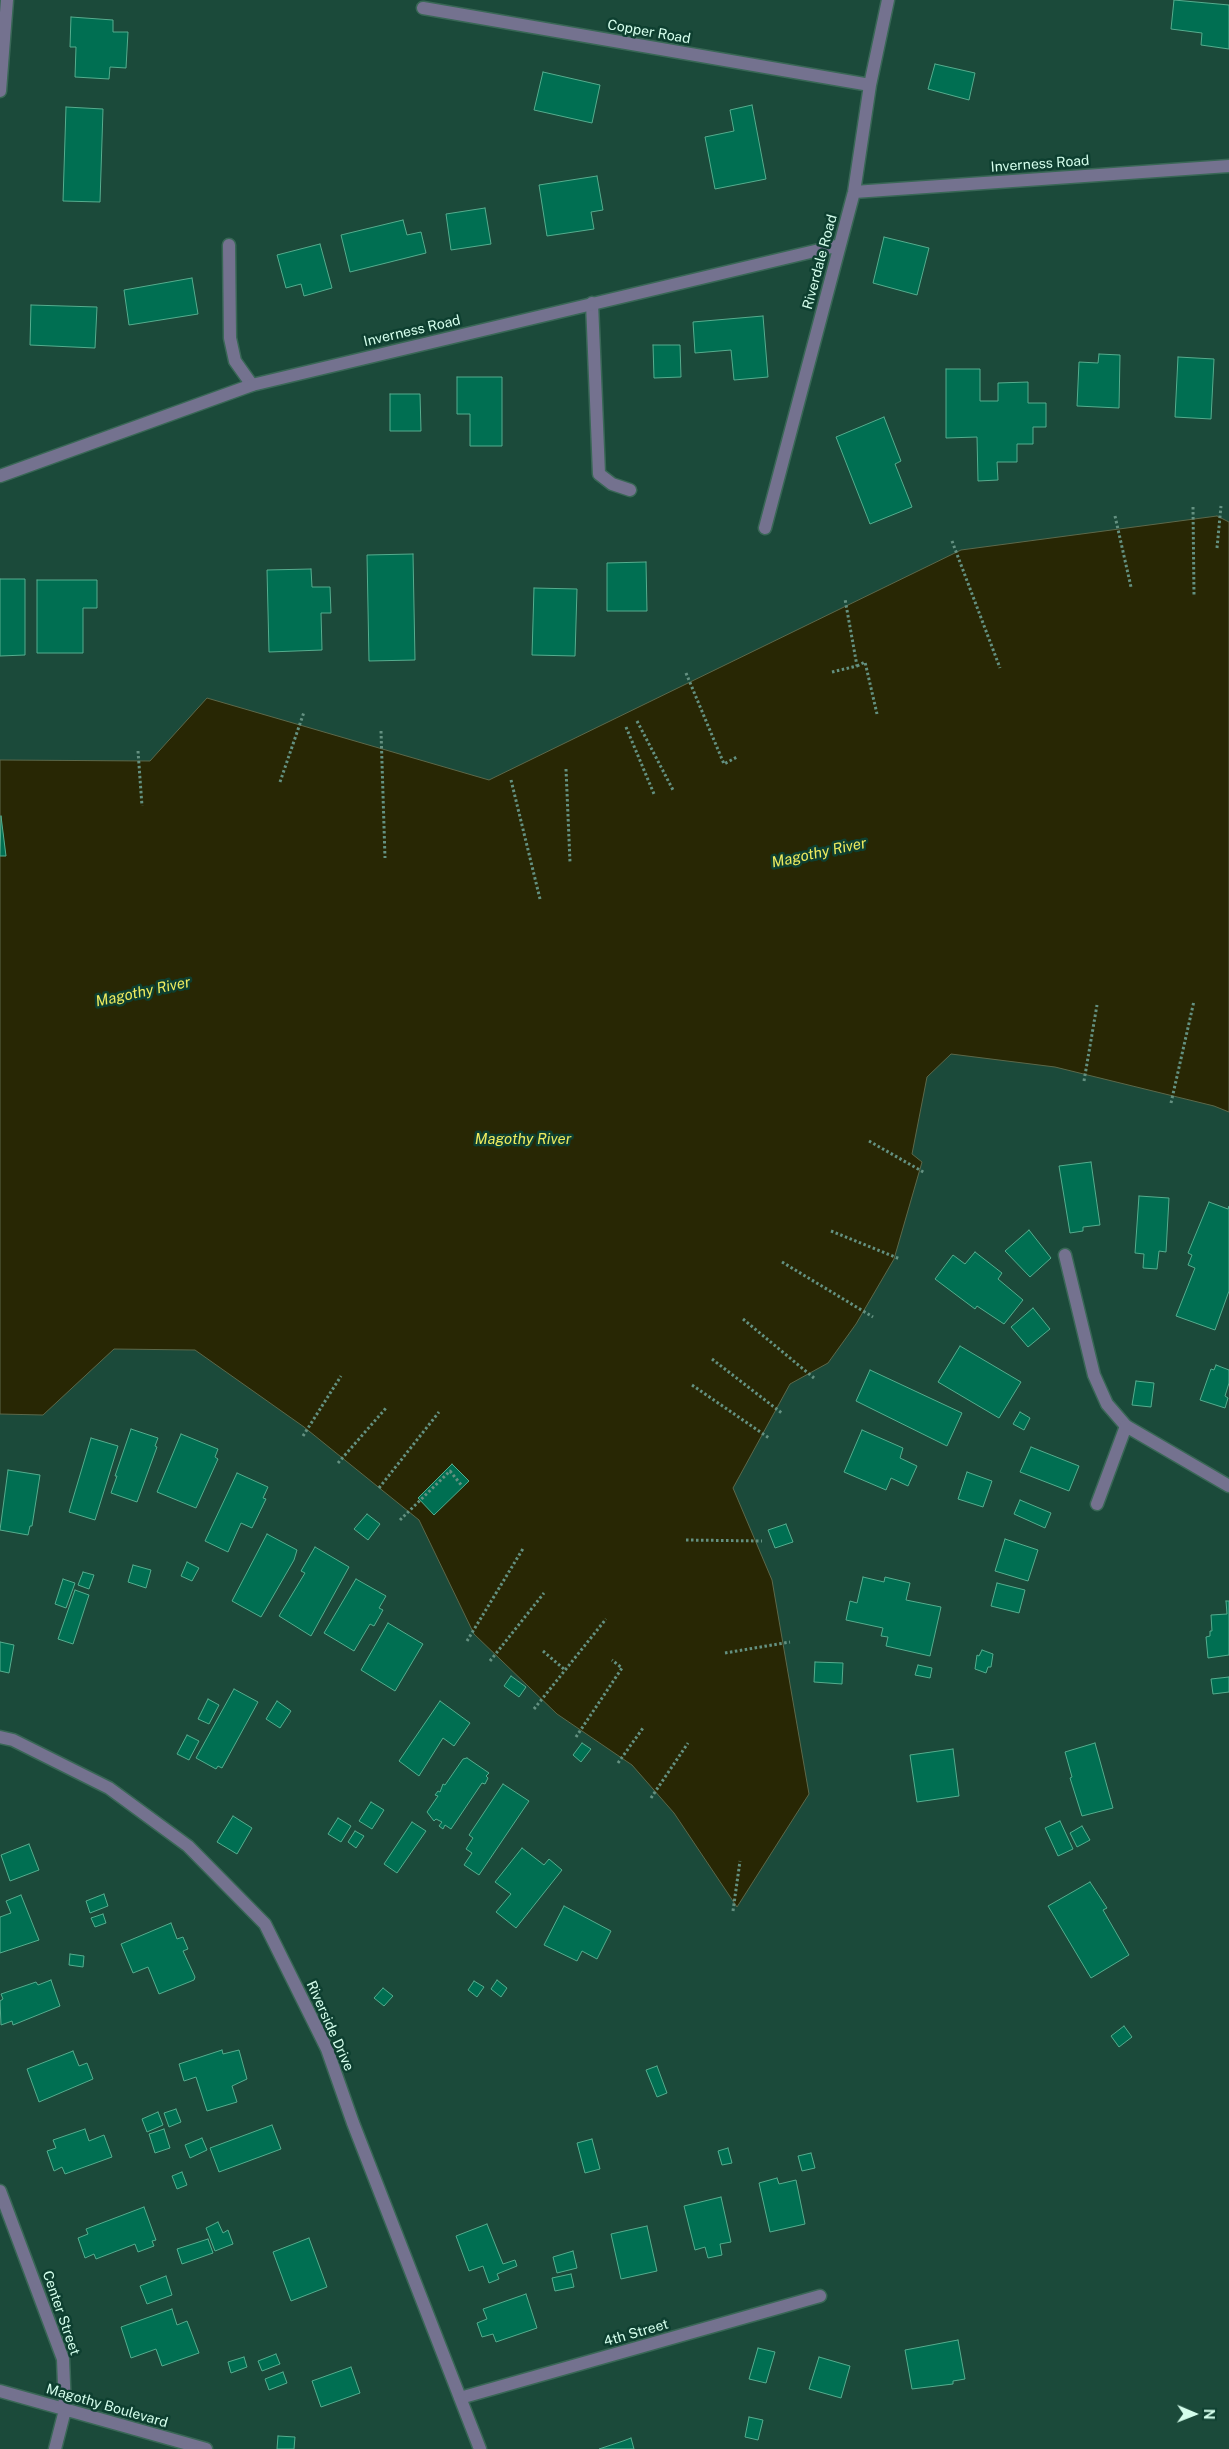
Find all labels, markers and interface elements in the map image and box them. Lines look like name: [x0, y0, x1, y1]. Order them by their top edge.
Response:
street label: Copper Road: [606, 16, 692, 48]
street label: Inverness Road: [990, 152, 1090, 176]
street label: Riverdale Road: [799, 213, 841, 311]
street label: Inverness Road: [362, 312, 462, 350]
water label: Magothy River: [770, 834, 868, 872]
water label: Magothy River: [94, 973, 192, 1011]
water label: Magothy River: [475, 1130, 571, 1148]
street label: Riverside Drive: [303, 1978, 357, 2074]
street label: Center Street: [39, 2269, 83, 2357]
street label: 4th Street: [602, 2316, 670, 2350]
street label: Magothy Boulevard: [44, 2381, 170, 2431]
north arrow: [1169, 2389, 1219, 2439]
text: N: [1201, 2409, 1217, 2420]

